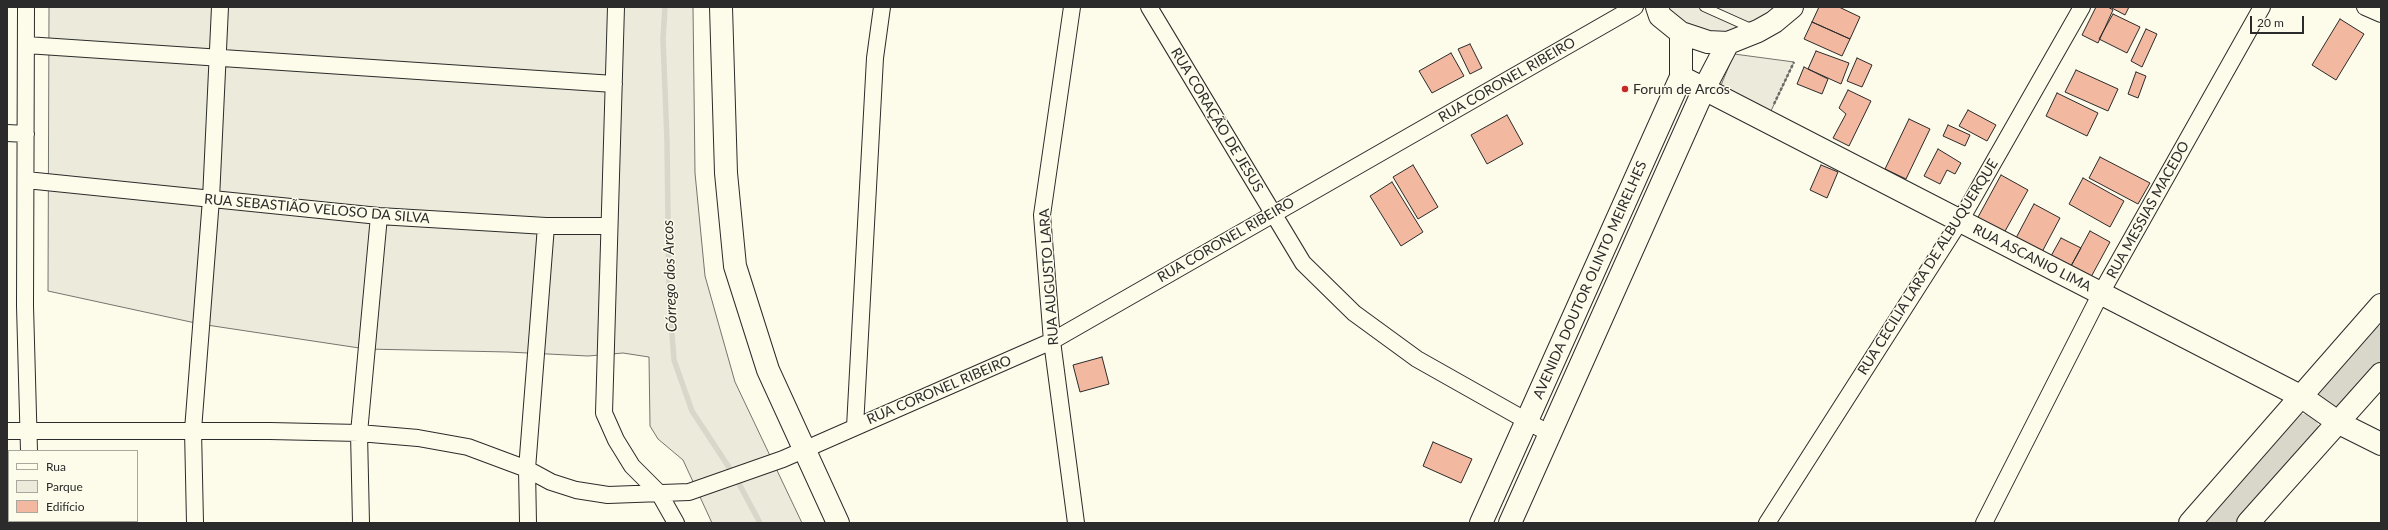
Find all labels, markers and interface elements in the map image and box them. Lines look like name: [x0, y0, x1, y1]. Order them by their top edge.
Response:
scale bar: [2252, 8, 2306, 34]
text: 20 m: [2257, 15, 2284, 30]
street label: RUA CORONEL RIBEIRO: [1436, 34, 1578, 126]
street label: RUA CORAÇÃO DE JESUS: [1167, 45, 1267, 195]
place label: Forum de Arcos: [1633, 81, 1730, 97]
marker: Forum de Arcos: [1620, 84, 1630, 94]
street label: RUA MESSIAS MACEDO: [2103, 138, 2193, 282]
street label: RUA CECILIA LARA DE ALBUQUERQUE: [1854, 156, 2002, 378]
street label: AVENIDA DOUTOR OLINTO MEIRELHES: [1530, 158, 1650, 402]
street label: RUA SEBASTIÃO VELOSO DA SILVA: [203, 191, 431, 227]
street label: RUA CORONEL RIBEIRO: [1155, 194, 1297, 286]
street label: RUA AUGUSTO LARA: [1036, 208, 1062, 346]
water label: Córrego dos Arcos: [659, 219, 681, 333]
street label: RUA ASCANIO LIMA: [1970, 221, 2094, 295]
street label: RUA CORONEL RIBEIRO: [864, 352, 1014, 428]
legend: [8, 450, 138, 522]
text: Rua: [46, 459, 66, 474]
text: Parque: [46, 479, 83, 494]
text: Edifício: [46, 499, 85, 514]

